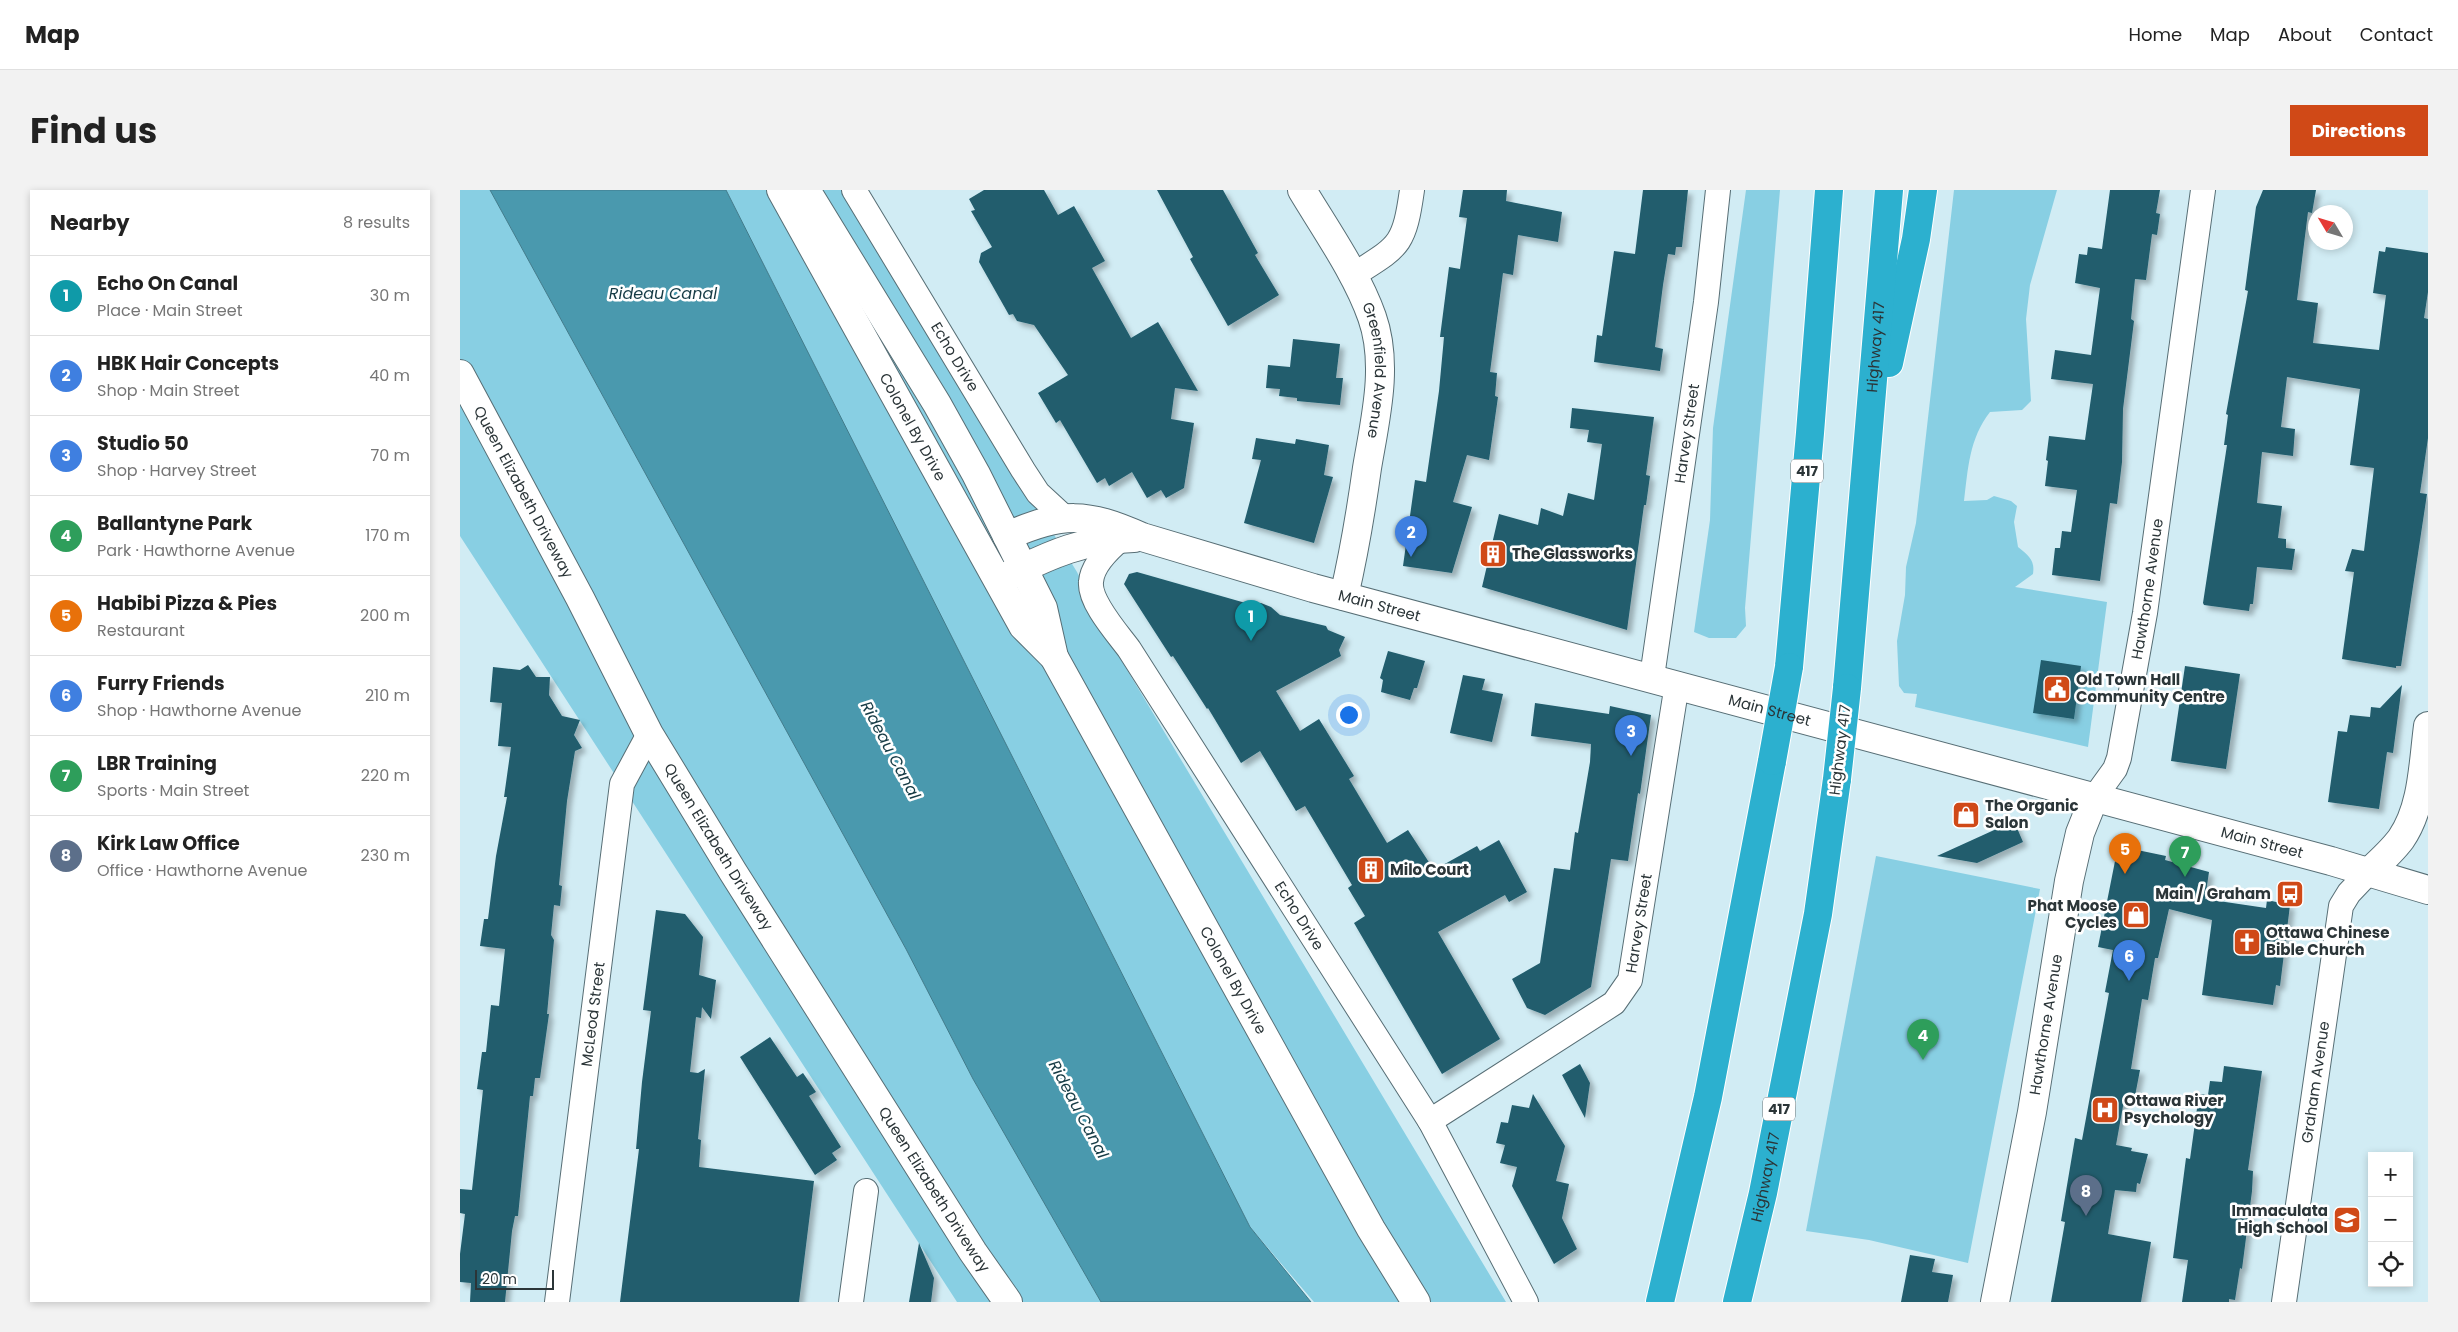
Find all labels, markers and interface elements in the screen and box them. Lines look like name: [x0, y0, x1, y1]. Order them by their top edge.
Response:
text: Map: [25, 18, 80, 51]
text: Home: [2128, 22, 2182, 47]
text: Map: [2210, 22, 2250, 47]
text: About: [2278, 22, 2332, 47]
text: Contact: [2360, 22, 2433, 47]
button: Directions: [2290, 105, 2428, 156]
text: Find us: [30, 106, 157, 155]
north arrow: [2308, 205, 2353, 250]
text: Nearby: [50, 208, 130, 237]
text: 8 results: [343, 211, 410, 234]
text: Echo On Canal: [97, 270, 238, 297]
water label: Rideau Canal: [609, 282, 717, 305]
text: 1: [63, 284, 69, 307]
text: 30 m: [370, 284, 410, 307]
text: Place · Main Street: [97, 299, 242, 322]
street label: Greenfield Avenue: [1357, 299, 1391, 440]
street label: Highway 417: [1861, 301, 1890, 393]
street label: Echo Drive: [926, 318, 984, 395]
text: HBK Hair Concepts: [97, 350, 279, 377]
text: 2: [61, 364, 71, 387]
text: 40 m: [369, 364, 410, 387]
street label: Colonel By Drive: [875, 369, 951, 484]
text: Shop · Main Street: [97, 379, 240, 402]
street label: Harvey Street: [1669, 382, 1704, 485]
street label: Queen Elizabeth Driveway: [469, 402, 579, 582]
text: Studio 50: [97, 430, 189, 457]
text: 3: [61, 444, 71, 467]
text: 70 m: [370, 444, 410, 467]
text: Shop · Harvey Street: [97, 459, 257, 482]
road number: 417: [1791, 460, 1823, 482]
text: Ballantyne Park: [97, 510, 252, 537]
pin: 2: [1395, 516, 1427, 557]
street label: Hawthorne Avenue: [2126, 517, 2168, 661]
text: 4: [61, 524, 71, 547]
text: 170 m: [365, 524, 410, 547]
text: Park · Hawthorne Avenue: [97, 539, 295, 562]
building icon: The Glassworks: [1478, 539, 1508, 569]
place label: The Glassworks: [1512, 543, 1633, 564]
street label: Main Street: [1336, 584, 1423, 626]
text: Habibi Pizza & Pies: [97, 590, 277, 617]
pin: 1: [1235, 600, 1267, 641]
text: 5: [61, 604, 71, 627]
text: 200 m: [360, 604, 410, 627]
text: Restaurant: [97, 619, 185, 642]
place label: Old Town Hall Community Centre: [2076, 669, 2225, 707]
text: Furry Friends: [97, 670, 225, 697]
public building icon: Old Town Hall Community Centre: [2042, 674, 2072, 704]
text: 6: [61, 684, 71, 707]
text: 210 m: [365, 684, 410, 707]
street label: Main Street: [1726, 689, 1813, 731]
water label: Rideau Canal: [855, 697, 926, 804]
text: Shop · Hawthorne Avenue: [97, 699, 301, 722]
your location: [1336, 702, 1362, 728]
street label: Highway 417: [1824, 703, 1855, 796]
pin: 3: [1615, 715, 1647, 756]
text: LBR Training: [97, 750, 217, 777]
street label: Queen Elizabeth Driveway: [659, 759, 779, 935]
text: 7: [62, 764, 70, 787]
text: 220 m: [361, 764, 410, 787]
text: Sports · Main Street: [97, 779, 249, 802]
place label: The Organic Salon: [1985, 795, 2079, 833]
shop icon: The Organic Salon: [1951, 800, 1981, 830]
street label: Main Street: [2219, 821, 2306, 863]
text: Kirk Law Office: [97, 830, 240, 857]
pin: 5: [2109, 833, 2141, 874]
pin: 7: [2169, 836, 2201, 877]
text: 8: [61, 844, 71, 867]
text: 230 m: [361, 844, 410, 867]
building icon: Milo Court: [1356, 855, 1386, 885]
text: Office · Hawthorne Avenue: [97, 859, 307, 882]
place label: Milo Court: [1390, 859, 1469, 880]
street label: Harvey Street: [1620, 872, 1657, 974]
street label: Echo Drive: [1270, 877, 1329, 954]
bus stop icon: Main / Graham: [2275, 879, 2305, 909]
place label: Main / Graham: [2155, 883, 2271, 904]
place label: Phat Moose Cycles: [2028, 895, 2117, 933]
shop icon: Phat Moose Cycles: [2121, 900, 2151, 930]
street label: Colonel By Drive: [1195, 922, 1272, 1038]
place label: Ottawa Chinese Bible Church: [2266, 922, 2389, 960]
church icon: Ottawa Chinese Bible Church: [2232, 927, 2262, 957]
pin: 6: [2113, 940, 2145, 981]
street label: Hawthorne Avenue: [2024, 953, 2067, 1097]
street label: McLeod Street: [576, 961, 610, 1068]
pin: 4: [1907, 1019, 1939, 1060]
street label: Graham Avenue: [2296, 1020, 2334, 1145]
water label: Rideau Canal: [1043, 1056, 1114, 1163]
place label: Ottawa River Psychology: [2124, 1090, 2224, 1128]
hospital icon: Ottawa River Psychology: [2090, 1095, 2120, 1125]
road number: 417: [1763, 1098, 1795, 1121]
street label: Queen Elizabeth Driveway: [874, 1102, 995, 1277]
street label: Highway 417: [1745, 1130, 1785, 1224]
map controls: [2368, 1152, 2413, 1287]
button: +: [2368, 1152, 2413, 1197]
pin: 8: [2070, 1175, 2102, 1216]
button: −: [2368, 1197, 2413, 1242]
place label: Immaculata High School: [2232, 1200, 2328, 1238]
school or university icon: Immaculata High School: [2332, 1205, 2362, 1235]
button: locate: [2368, 1242, 2413, 1287]
scale bar: [475, 1267, 554, 1290]
text: 20 m: [482, 1269, 517, 1289]

